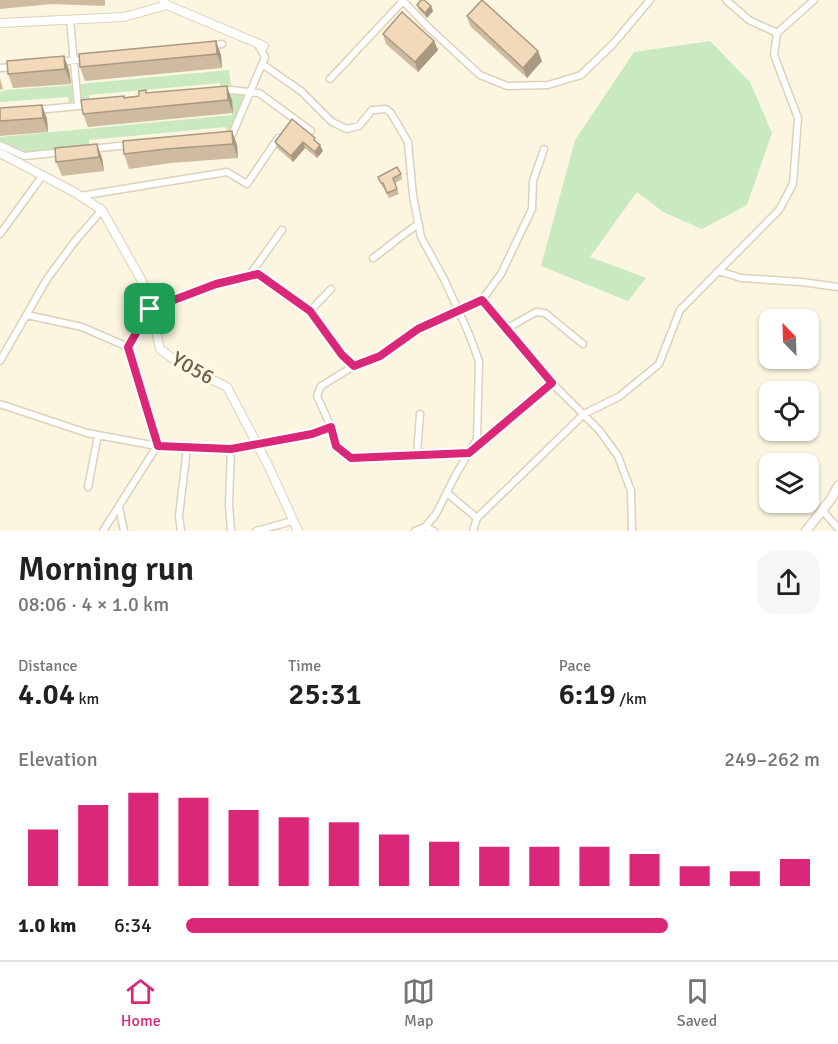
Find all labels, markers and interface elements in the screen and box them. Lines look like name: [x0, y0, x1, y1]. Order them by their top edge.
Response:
pin: [124, 283, 175, 334]
icon: arrive: [133, 292, 166, 325]
north arrow: [759, 309, 819, 369]
map controls: [759, 309, 819, 513]
street label: Y056: [167, 346, 219, 390]
button: locate: [759, 381, 819, 441]
button: layers: [759, 453, 819, 513]
text: Morning run: [18, 549, 194, 590]
button: share: [757, 551, 820, 614]
text: 08:06 · 4 × 1.0 km: [18, 592, 169, 617]
text: Distance: [18, 656, 78, 676]
text: Time: [288, 656, 321, 676]
text: Pace: [559, 656, 591, 676]
text: 4.04: [18, 676, 75, 713]
text: 25:31: [288, 676, 362, 713]
text: 6:19: [559, 676, 616, 713]
text: km: [75, 689, 99, 709]
text: /km: [616, 689, 647, 709]
text: Elevation: [18, 747, 98, 772]
text: 249–262 m: [724, 747, 820, 772]
text: 1.0 km: [18, 913, 76, 938]
text: 6:34: [114, 913, 152, 938]
tab: Home: [121, 975, 161, 1031]
tab: Map: [402, 975, 435, 1031]
tab: Saved: [677, 975, 717, 1031]

